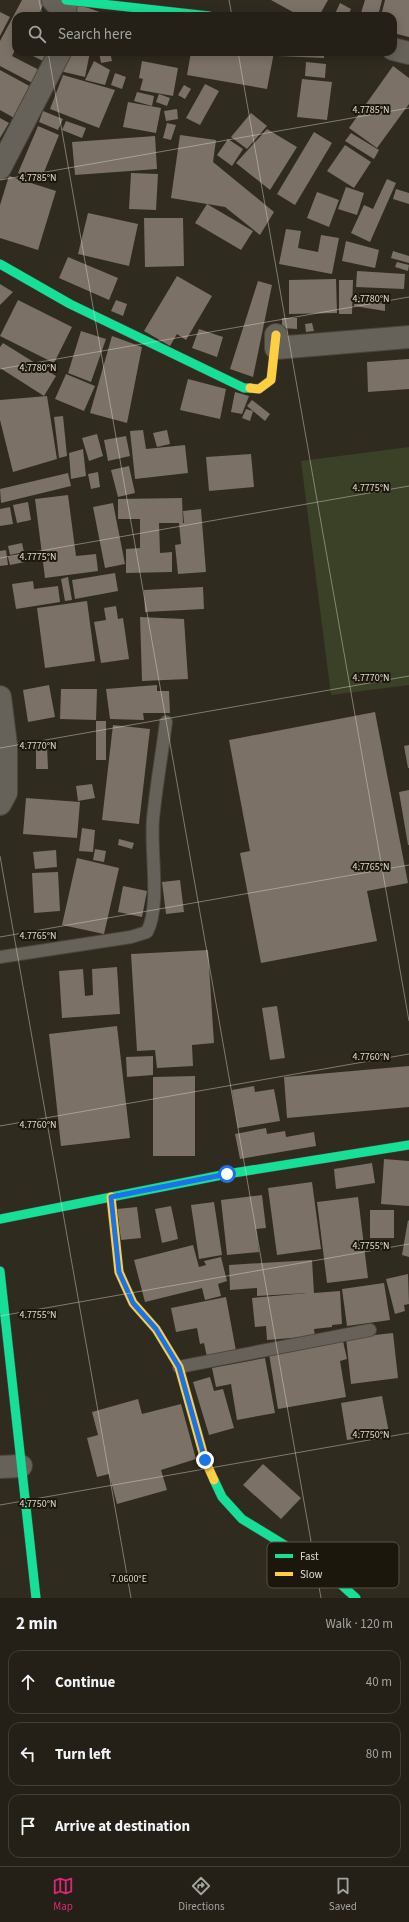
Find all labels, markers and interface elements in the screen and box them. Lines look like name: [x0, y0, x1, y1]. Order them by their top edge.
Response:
search box: [12, 12, 397, 56]
icon: search: [26, 23, 48, 45]
text: Search here: [58, 24, 132, 45]
text: 4.7785°N: [352, 103, 390, 117]
text: 4.7785°N: [19, 171, 57, 185]
text: 4.7780°N: [352, 292, 390, 306]
text: 4.7780°N: [19, 361, 57, 375]
text: 4.7775°N: [352, 481, 390, 495]
text: 4.7775°N: [19, 550, 57, 564]
text: 4.7770°N: [352, 671, 390, 685]
text: 4.7770°N: [19, 739, 57, 753]
text: 4.7765°N: [352, 860, 390, 874]
text: 4.7765°N: [19, 929, 57, 943]
text: 4.7760°N: [352, 1050, 390, 1064]
text: 4.7760°N: [19, 1118, 57, 1132]
route start: [218, 1165, 236, 1183]
text: 4.7755°N: [352, 1239, 390, 1253]
text: 4.7755°N: [19, 1308, 57, 1322]
text: 4.7750°N: [352, 1428, 390, 1442]
route end: [196, 1451, 214, 1469]
text: 4.7750°N: [19, 1497, 57, 1511]
legend: [267, 1542, 399, 1588]
text: Fast: [300, 1549, 319, 1564]
text: Slow: [300, 1567, 323, 1582]
text: 7.0600°E: [111, 1572, 147, 1586]
text: 2 min: [16, 1612, 57, 1636]
text: Walk · 120 m: [325, 1615, 393, 1633]
icon: ahead: [17, 1671, 39, 1693]
text: Continue: [55, 1672, 115, 1693]
text: 40 m: [366, 1673, 392, 1691]
icon: left: [17, 1743, 39, 1765]
text: Turn left: [55, 1744, 111, 1765]
text: 80 m: [366, 1745, 392, 1763]
icon: arrive: [17, 1815, 39, 1837]
text: Arrive at destination: [55, 1816, 190, 1837]
tab: Map: [52, 1875, 74, 1914]
tab: Directions: [178, 1875, 225, 1914]
tab: Saved: [329, 1875, 357, 1914]

